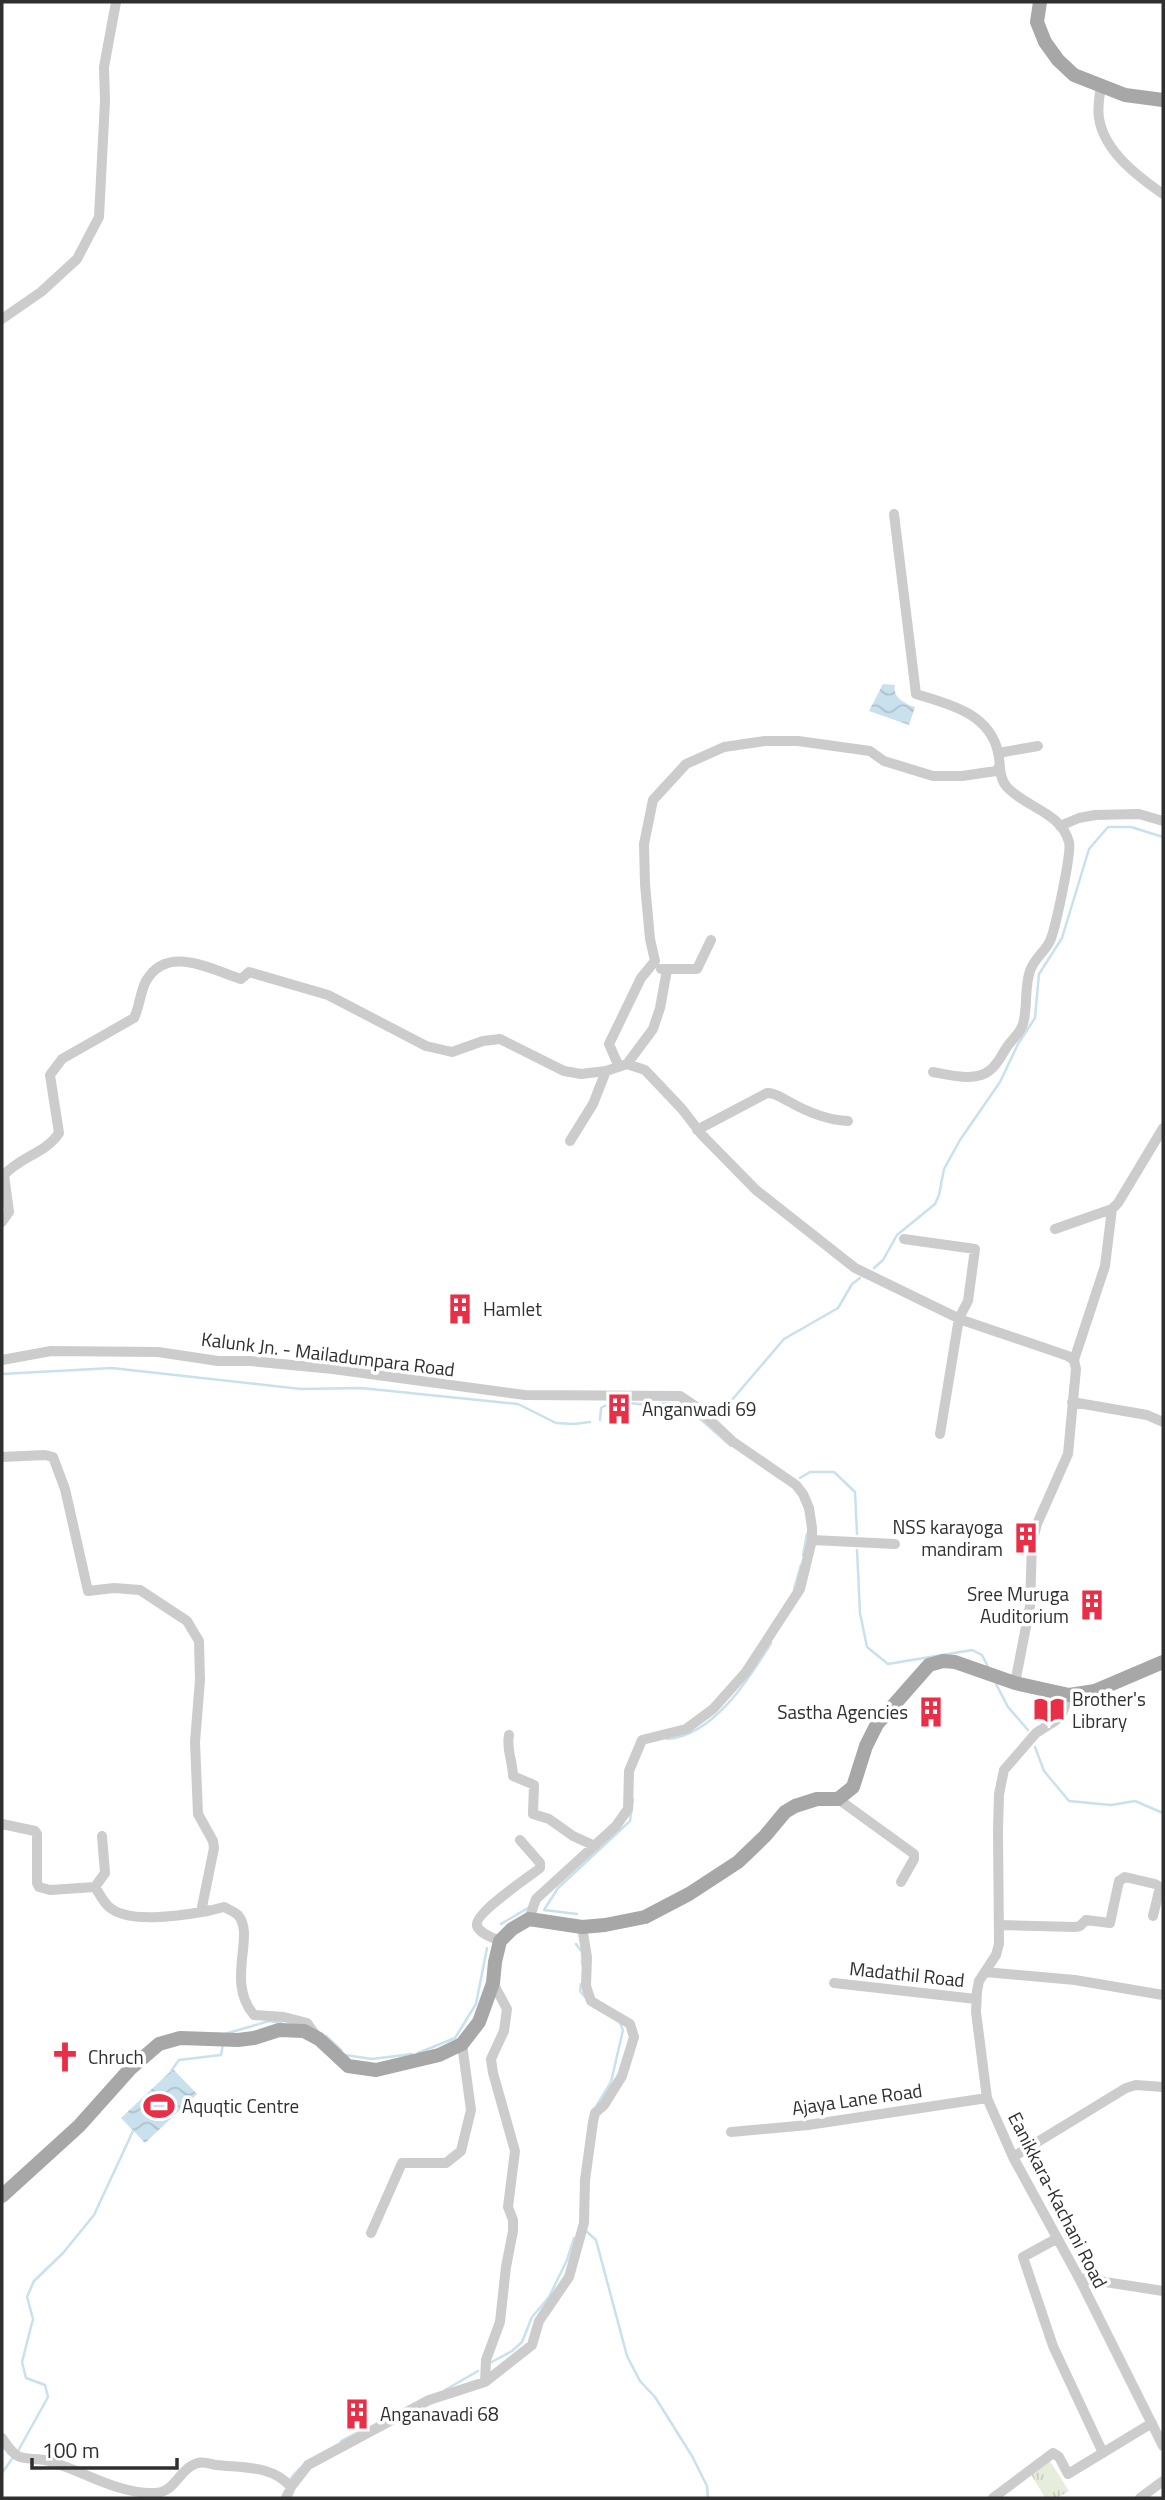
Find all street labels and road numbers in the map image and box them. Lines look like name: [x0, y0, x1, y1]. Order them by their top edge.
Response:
street label: Kalunk Jn. - Mailadumpara Road: [200, 1324, 457, 1383]
street label: Madathil Road: [848, 1953, 966, 1994]
street label: Ajaya Lane Road: [790, 2075, 924, 2122]
street label: Eanikkara-Kachani Road: [1001, 2107, 1116, 2293]

